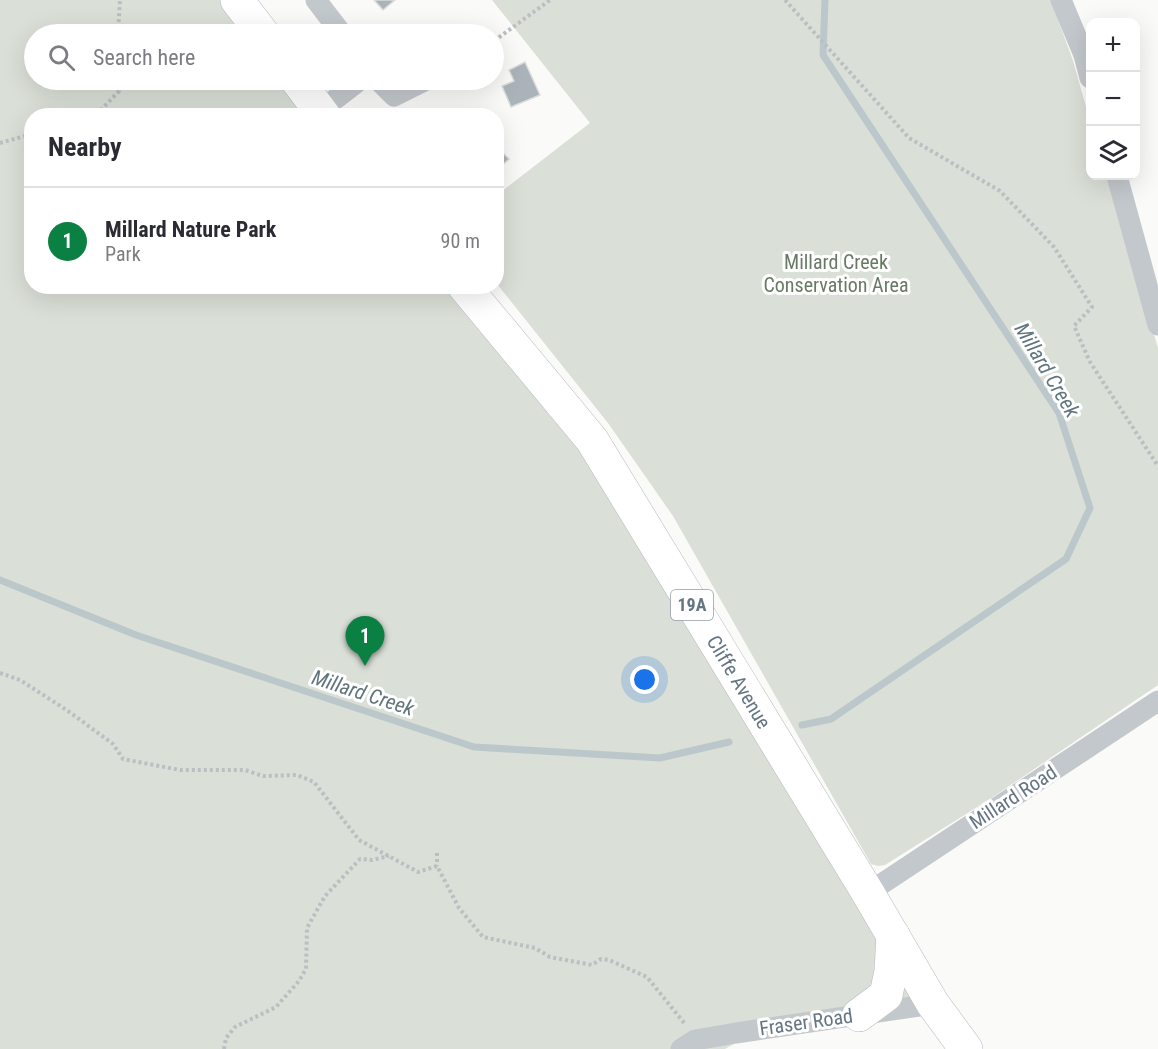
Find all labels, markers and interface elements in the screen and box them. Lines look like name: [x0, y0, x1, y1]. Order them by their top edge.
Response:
map controls: [1086, 18, 1140, 180]
button: +: [1086, 18, 1140, 72]
search box: [24, 24, 504, 90]
icon: search: [45, 41, 78, 74]
text: Search here: [93, 45, 195, 70]
button: −: [1086, 72, 1140, 126]
button: layers: [1086, 126, 1140, 180]
text: Nearby: [48, 132, 122, 162]
text: Millard Nature Park: [105, 217, 276, 242]
text: 1: [62, 229, 73, 253]
text: 90 m: [441, 229, 480, 253]
text: Park: [105, 242, 141, 266]
park label: Millard Creek Conservation Area: [763, 250, 909, 297]
water label: Millard Creek: [1009, 318, 1085, 422]
road number: 19A: [671, 590, 713, 620]
pin: 1: [346, 616, 385, 666]
street label: Cliffe Avenue: [702, 631, 776, 733]
water label: Millard Creek: [309, 665, 418, 721]
your location: [630, 665, 659, 694]
street label: Millard Road: [965, 760, 1061, 834]
street label: Fraser Road: [758, 1004, 854, 1040]

